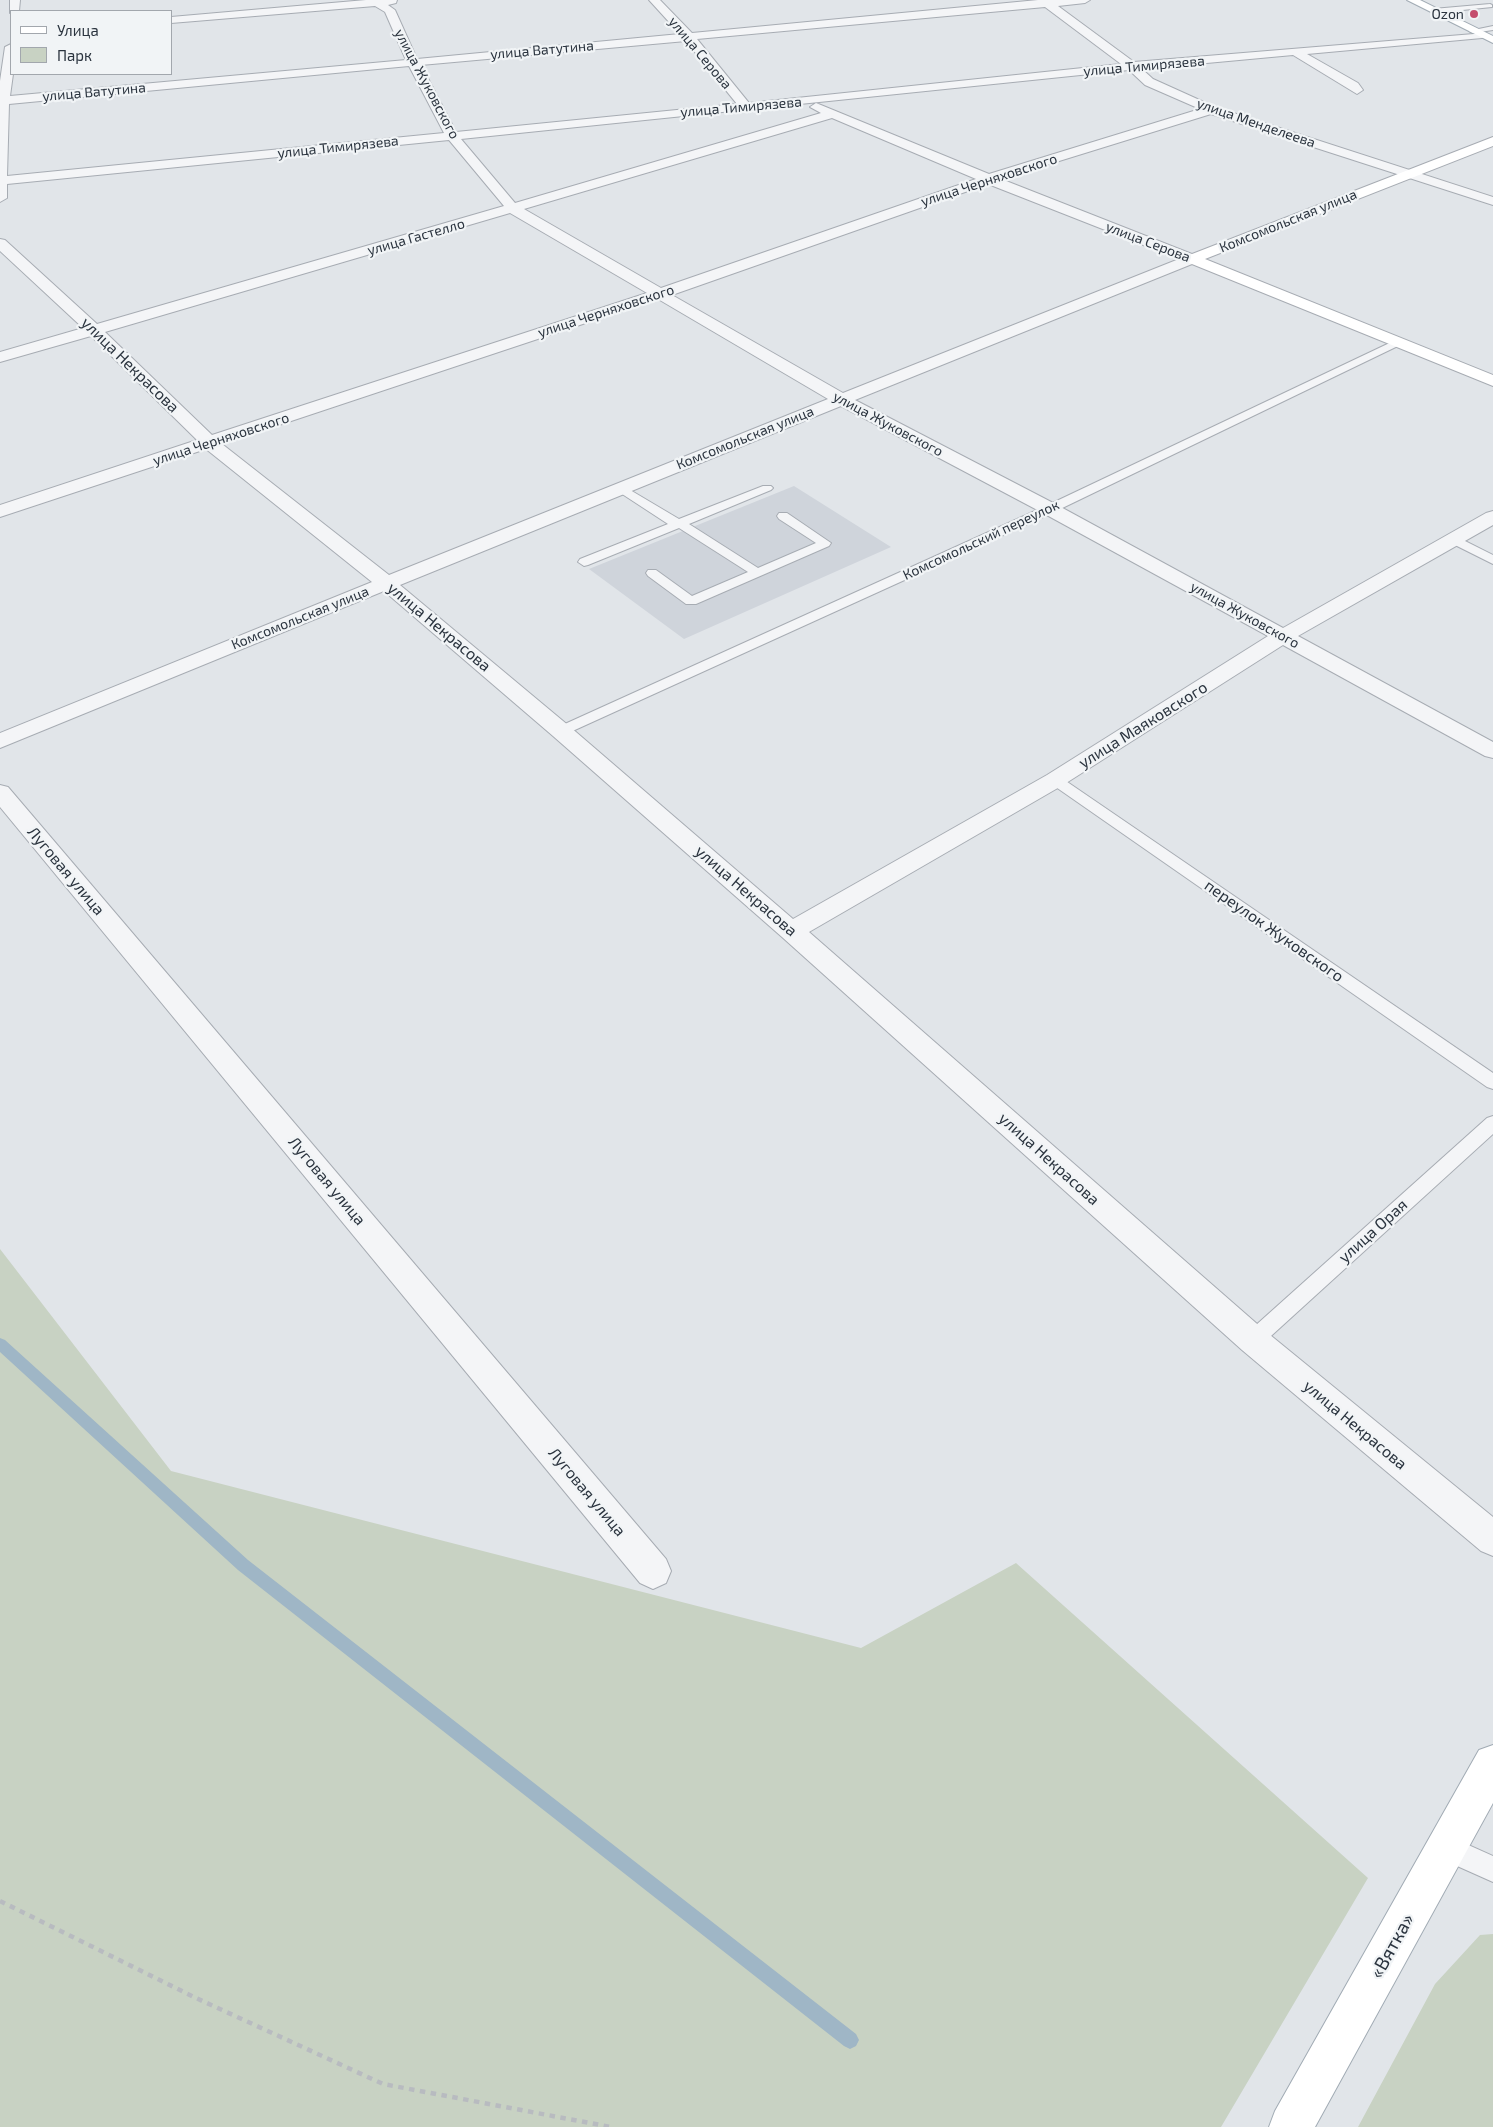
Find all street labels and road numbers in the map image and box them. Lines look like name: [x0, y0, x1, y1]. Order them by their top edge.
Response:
street label: улица Серова: [665, 13, 735, 93]
street label: улица Жуковского: [391, 26, 463, 142]
street label: улица Ватутина: [490, 37, 594, 63]
street label: улица Тимирязева: [1083, 52, 1205, 80]
street label: улица Ватутина: [42, 79, 146, 105]
street label: улица Тимирязева: [680, 93, 802, 121]
street label: улица Менделеева: [1194, 95, 1318, 151]
street label: улица Тимирязева: [277, 132, 399, 162]
street label: улица Черняховского: [919, 150, 1059, 210]
street label: Комсомольская улица: [1217, 186, 1359, 256]
street label: улица Гастелло: [365, 215, 467, 259]
street label: улица Серова: [1103, 218, 1193, 266]
street label: улица Черняховского: [536, 281, 676, 341]
street label: улица Некрасова: [77, 313, 183, 417]
street label: улица Жуковского: [830, 388, 946, 460]
street label: Комсомольская улица: [674, 403, 816, 473]
street label: улица Черняховского: [151, 409, 291, 469]
street label: Комсомольский переулок: [900, 496, 1062, 584]
street label: улица Некрасова: [383, 578, 495, 676]
street label: улица Жуковского: [1188, 578, 1302, 652]
street label: Комсомольская улица: [229, 583, 371, 653]
street label: улица Маяковского: [1075, 678, 1211, 772]
street label: Луговая улица: [23, 823, 109, 919]
street label: улица Некрасова: [691, 841, 801, 941]
street label: переулок Жуковского: [1201, 876, 1347, 986]
street label: улица Некрасова: [995, 1109, 1103, 1209]
street label: Луговая улица: [284, 1133, 370, 1229]
street label: улица Орая: [1335, 1195, 1411, 1267]
street label: улица Некрасова: [1299, 1376, 1411, 1474]
street label: Луговая улица: [544, 1444, 630, 1540]
street label: «Вятка»: [1365, 1910, 1419, 1982]

